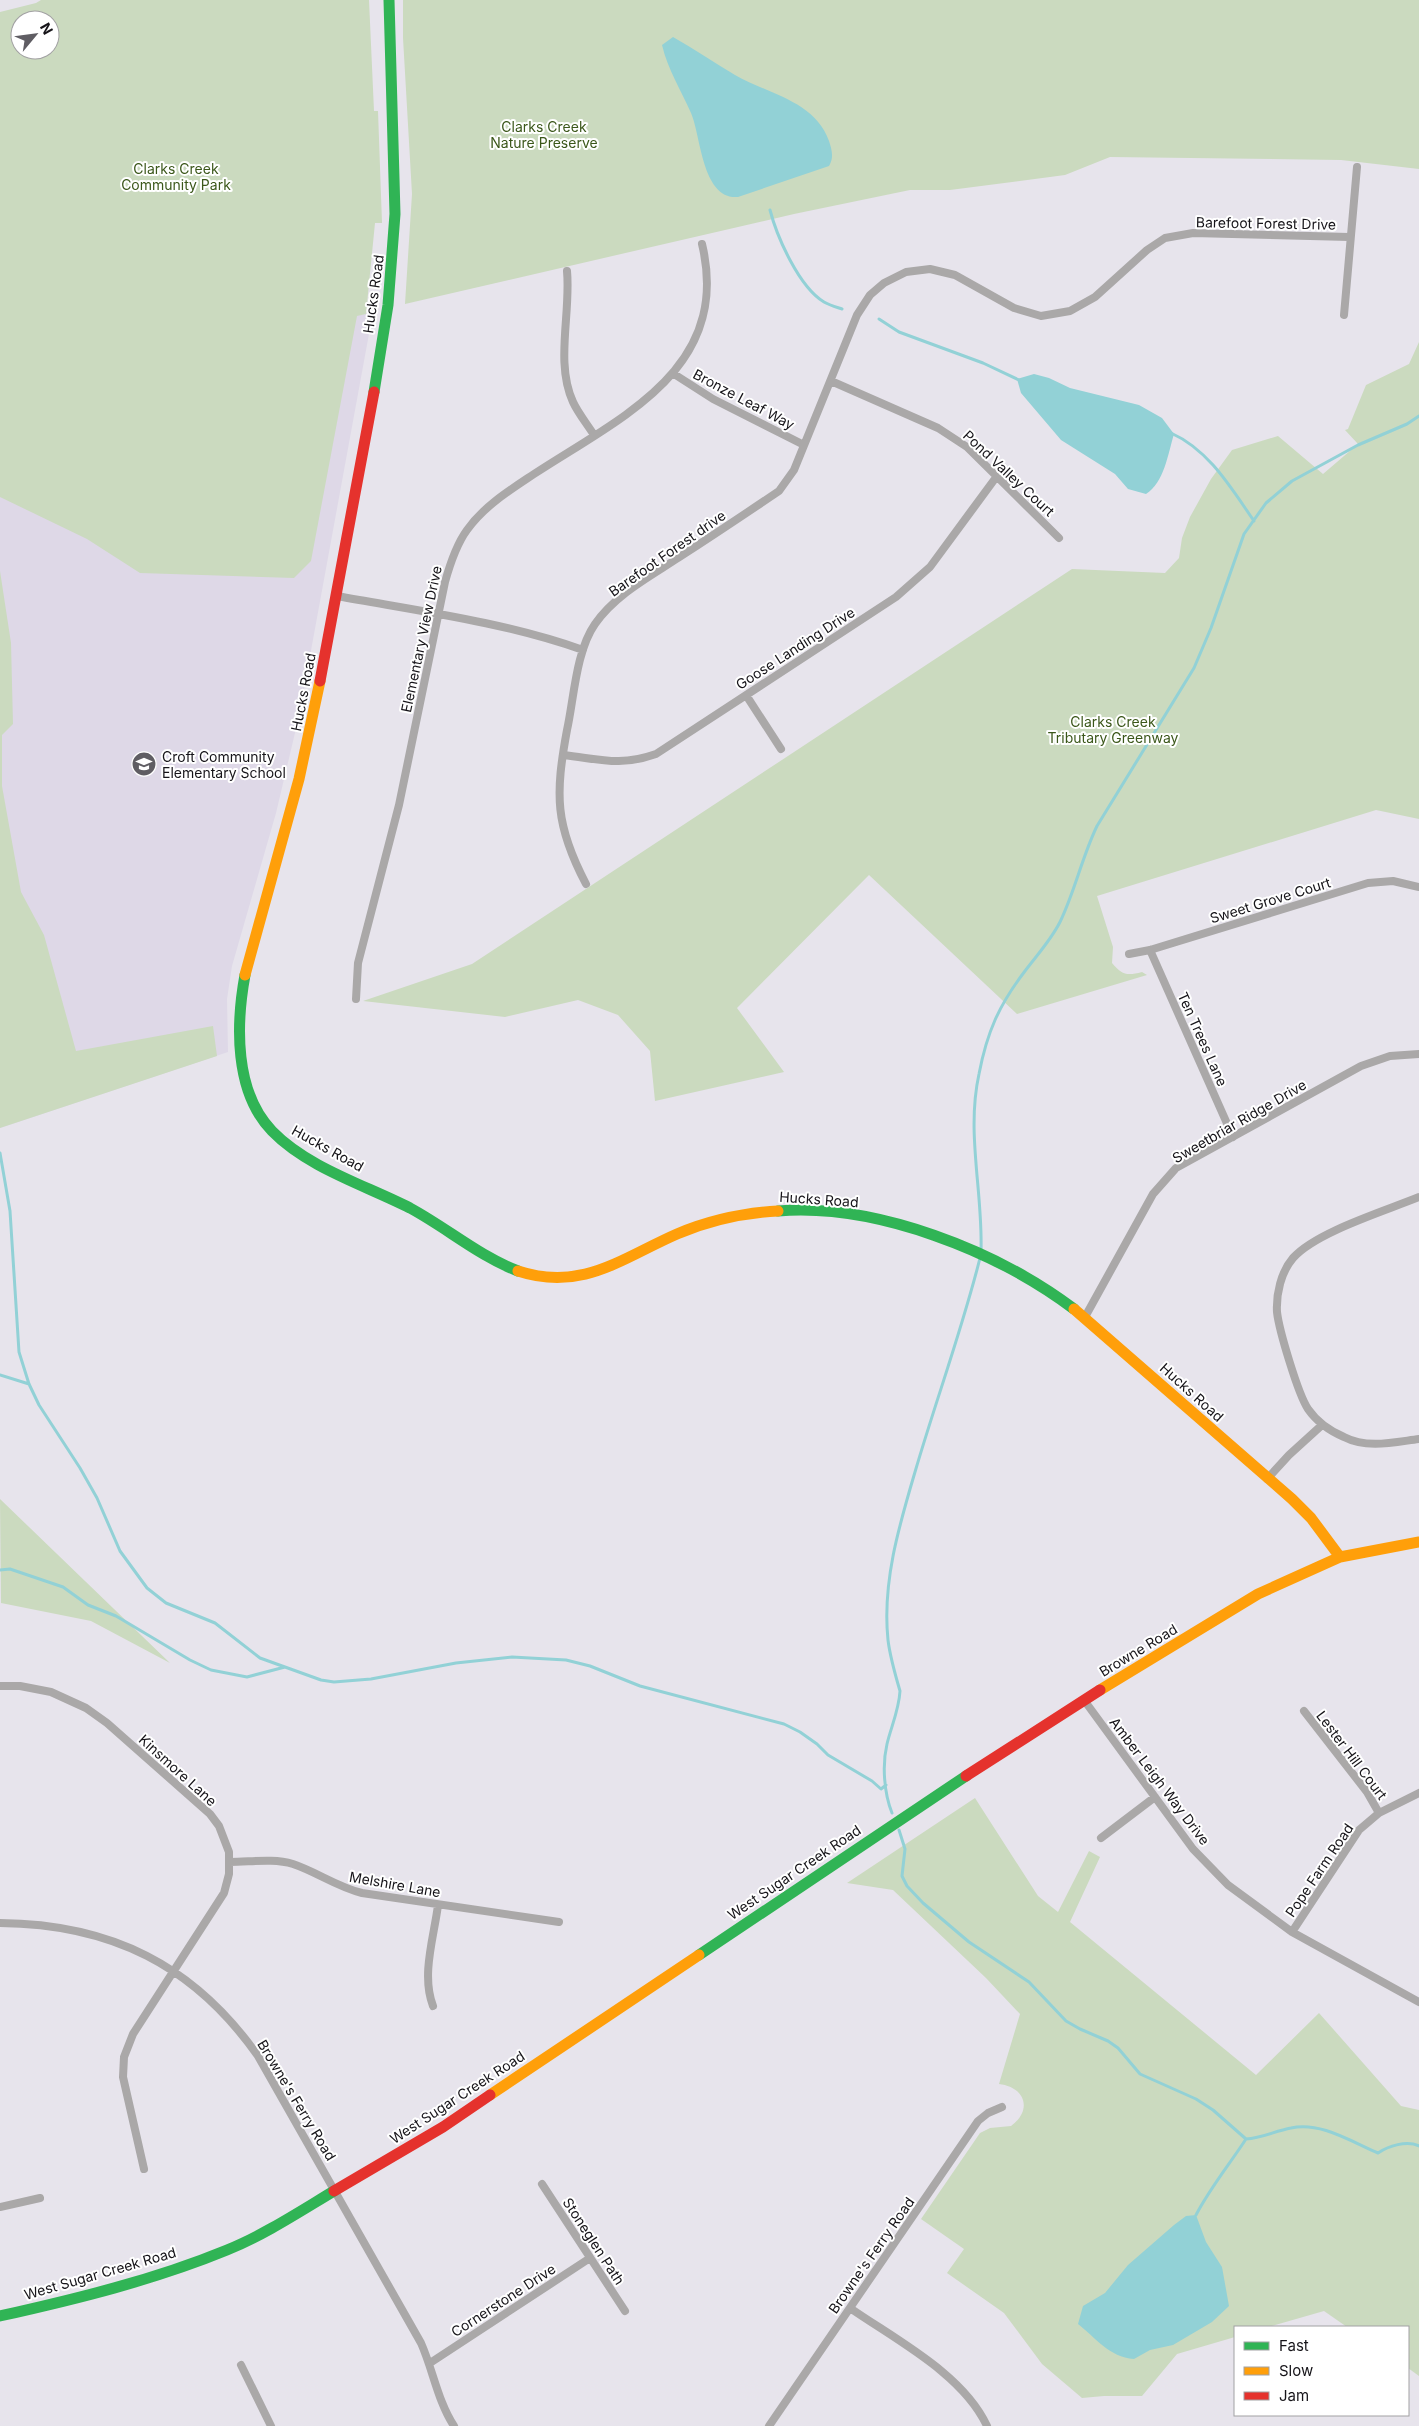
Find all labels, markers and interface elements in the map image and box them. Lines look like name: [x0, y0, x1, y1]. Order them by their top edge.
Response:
north arrow: [10, 10, 60, 60]
text: N: [37, 20, 57, 37]
park label: Clarks Creek Nature Preserve: [490, 118, 598, 151]
park label: Clarks Creek Community Park: [121, 160, 231, 193]
street label: Barefoot Forest Drive: [1196, 213, 1336, 233]
street label: Hucks Road: [359, 253, 387, 335]
street label: Bronze Leaf Way: [690, 365, 798, 433]
street label: Pond Valley Court: [960, 426, 1058, 520]
street label: Barefoot Forest drive: [605, 506, 729, 600]
street label: Elementary View Drive: [397, 564, 445, 714]
street label: Goose Landing Drive: [732, 603, 858, 693]
street label: Hucks Road: [287, 651, 319, 733]
park label: Clarks Creek Tributary Greenway: [1048, 713, 1179, 746]
place label: Croft Community Elementary School: [162, 748, 286, 781]
school or university icon: Croft Community Elementary School: [131, 751, 157, 777]
street label: Sweet Grove Court: [1208, 873, 1333, 926]
street label: Ten Trees Lane: [1175, 989, 1231, 1089]
street label: Sweetbriar Ridge Drive: [1169, 1076, 1309, 1166]
street label: Hucks Road: [289, 1121, 367, 1175]
street label: Hucks Road: [779, 1188, 859, 1210]
street label: Hucks Road: [1157, 1359, 1227, 1425]
street label: Browne Road: [1096, 1620, 1180, 1680]
street label: Lester Hill Court: [1313, 1707, 1391, 1803]
street label: Amber Leigh Way Drive: [1106, 1714, 1214, 1848]
street label: Kinsmore Lane: [136, 1731, 220, 1809]
street label: Pope Farm Road: [1281, 1820, 1357, 1920]
street label: West Sugar Creek Road: [724, 1821, 864, 1923]
street label: Melshire Lane: [348, 1868, 442, 1900]
street label: Browne's Ferry Road: [254, 2036, 340, 2164]
street label: West Sugar Creek Road: [387, 2047, 527, 2147]
street label: Stoneglen Path: [560, 2194, 628, 2288]
street label: Browne's Ferry Road: [824, 2194, 918, 2316]
street label: West Sugar Creek Road: [22, 2243, 178, 2303]
street label: Cornerstone Drive: [448, 2260, 558, 2340]
legend: [1234, 2326, 1409, 2416]
text: Fast: [1279, 2336, 1309, 2355]
text: Slow: [1279, 2361, 1313, 2380]
text: Jam: [1279, 2386, 1309, 2405]

